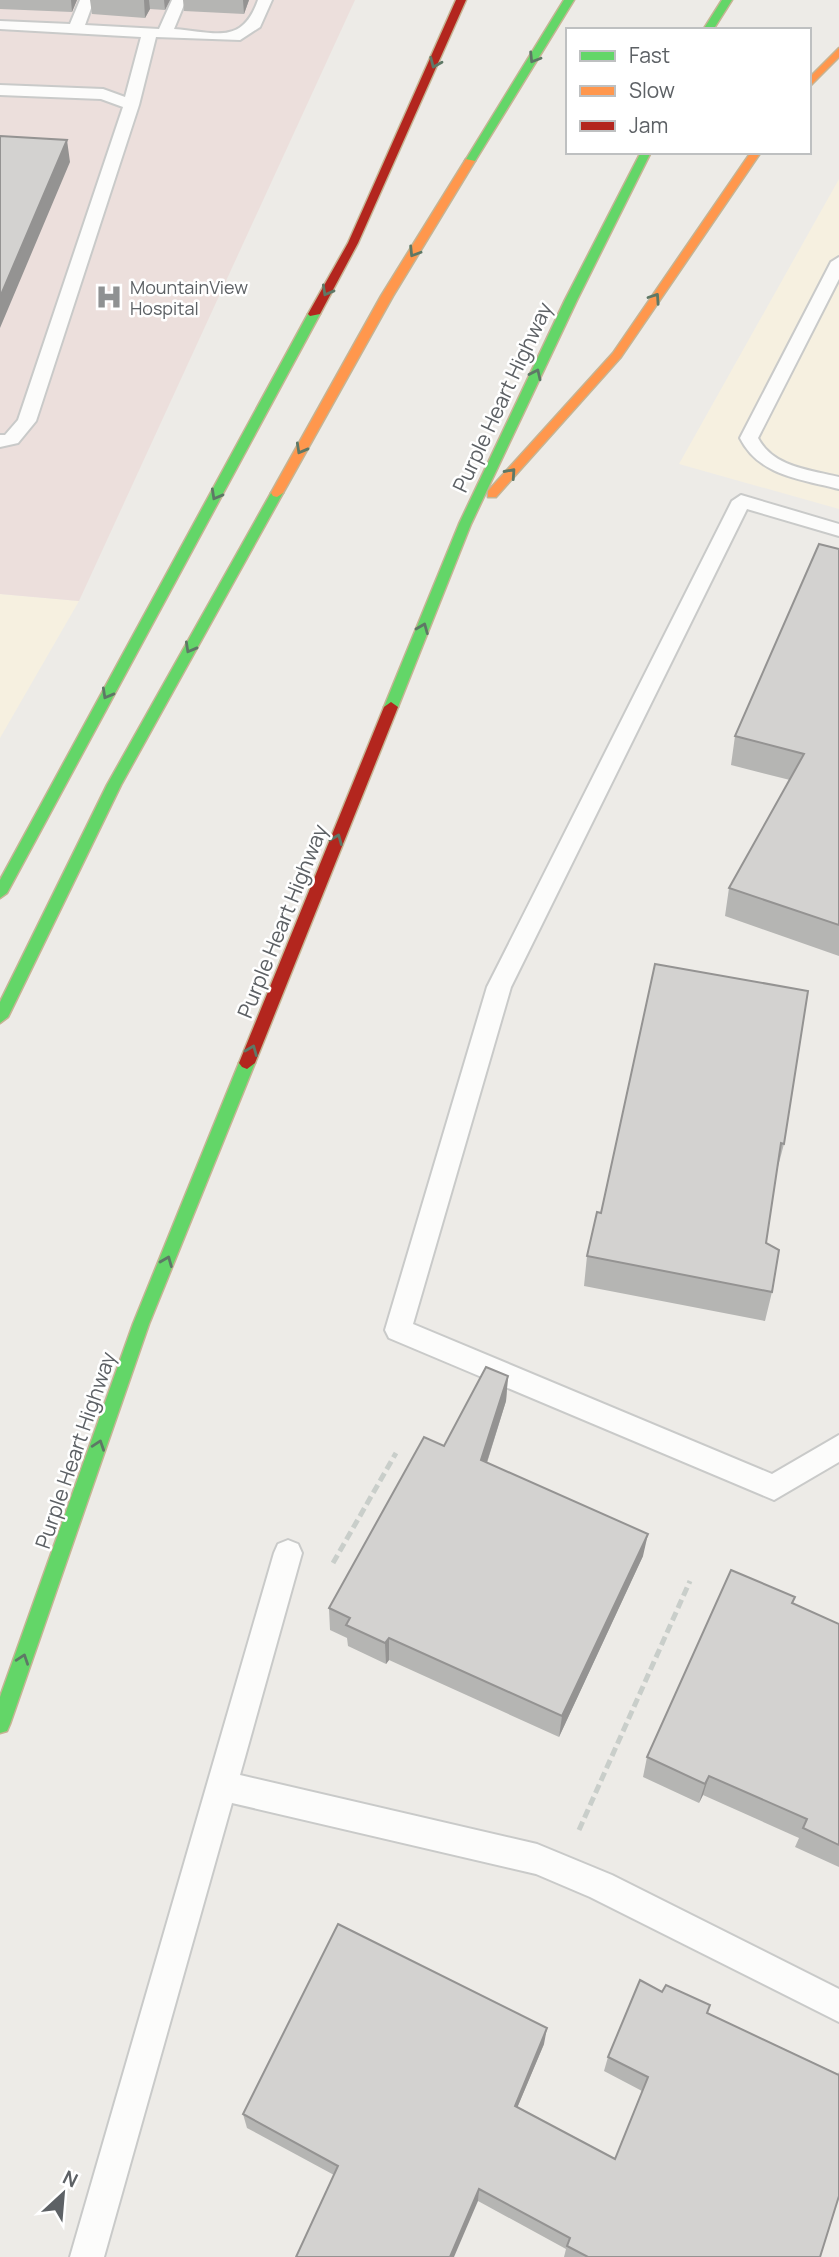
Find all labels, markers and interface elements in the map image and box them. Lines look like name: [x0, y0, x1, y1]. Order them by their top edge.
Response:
legend: [566, 28, 811, 154]
text: Fast: [629, 41, 670, 69]
one-way arrow: [529, 51, 542, 64]
one-way arrow: [429, 56, 443, 69]
text: Slow: [629, 76, 675, 104]
text: Jam: [629, 111, 668, 139]
one-way arrow: [410, 244, 423, 257]
place label: MountainView Hospital: [130, 275, 248, 320]
hospital icon: MountainView Hospital: [94, 282, 124, 312]
one-way arrow: [322, 284, 335, 296]
one-way arrow: [647, 293, 660, 306]
street label: Purple Heart Highway: [446, 297, 558, 497]
one-way arrow: [528, 369, 542, 381]
one-way arrow: [296, 442, 309, 455]
one-way arrow: [502, 468, 515, 481]
one-way arrow: [211, 487, 224, 500]
one-way arrow: [414, 623, 428, 635]
one-way arrow: [185, 641, 198, 653]
one-way arrow: [102, 687, 115, 700]
street label: Purple Heart Highway: [230, 820, 334, 1022]
one-way arrow: [329, 834, 343, 846]
one-way arrow: [244, 1045, 258, 1057]
one-way arrow: [158, 1256, 172, 1268]
street label: Purple Heart Highway: [28, 1348, 122, 1552]
one-way arrow: [91, 1439, 105, 1451]
one-way arrow: [15, 1654, 29, 1666]
north arrow: [28, 2159, 98, 2229]
text: N: [59, 2164, 82, 2193]

